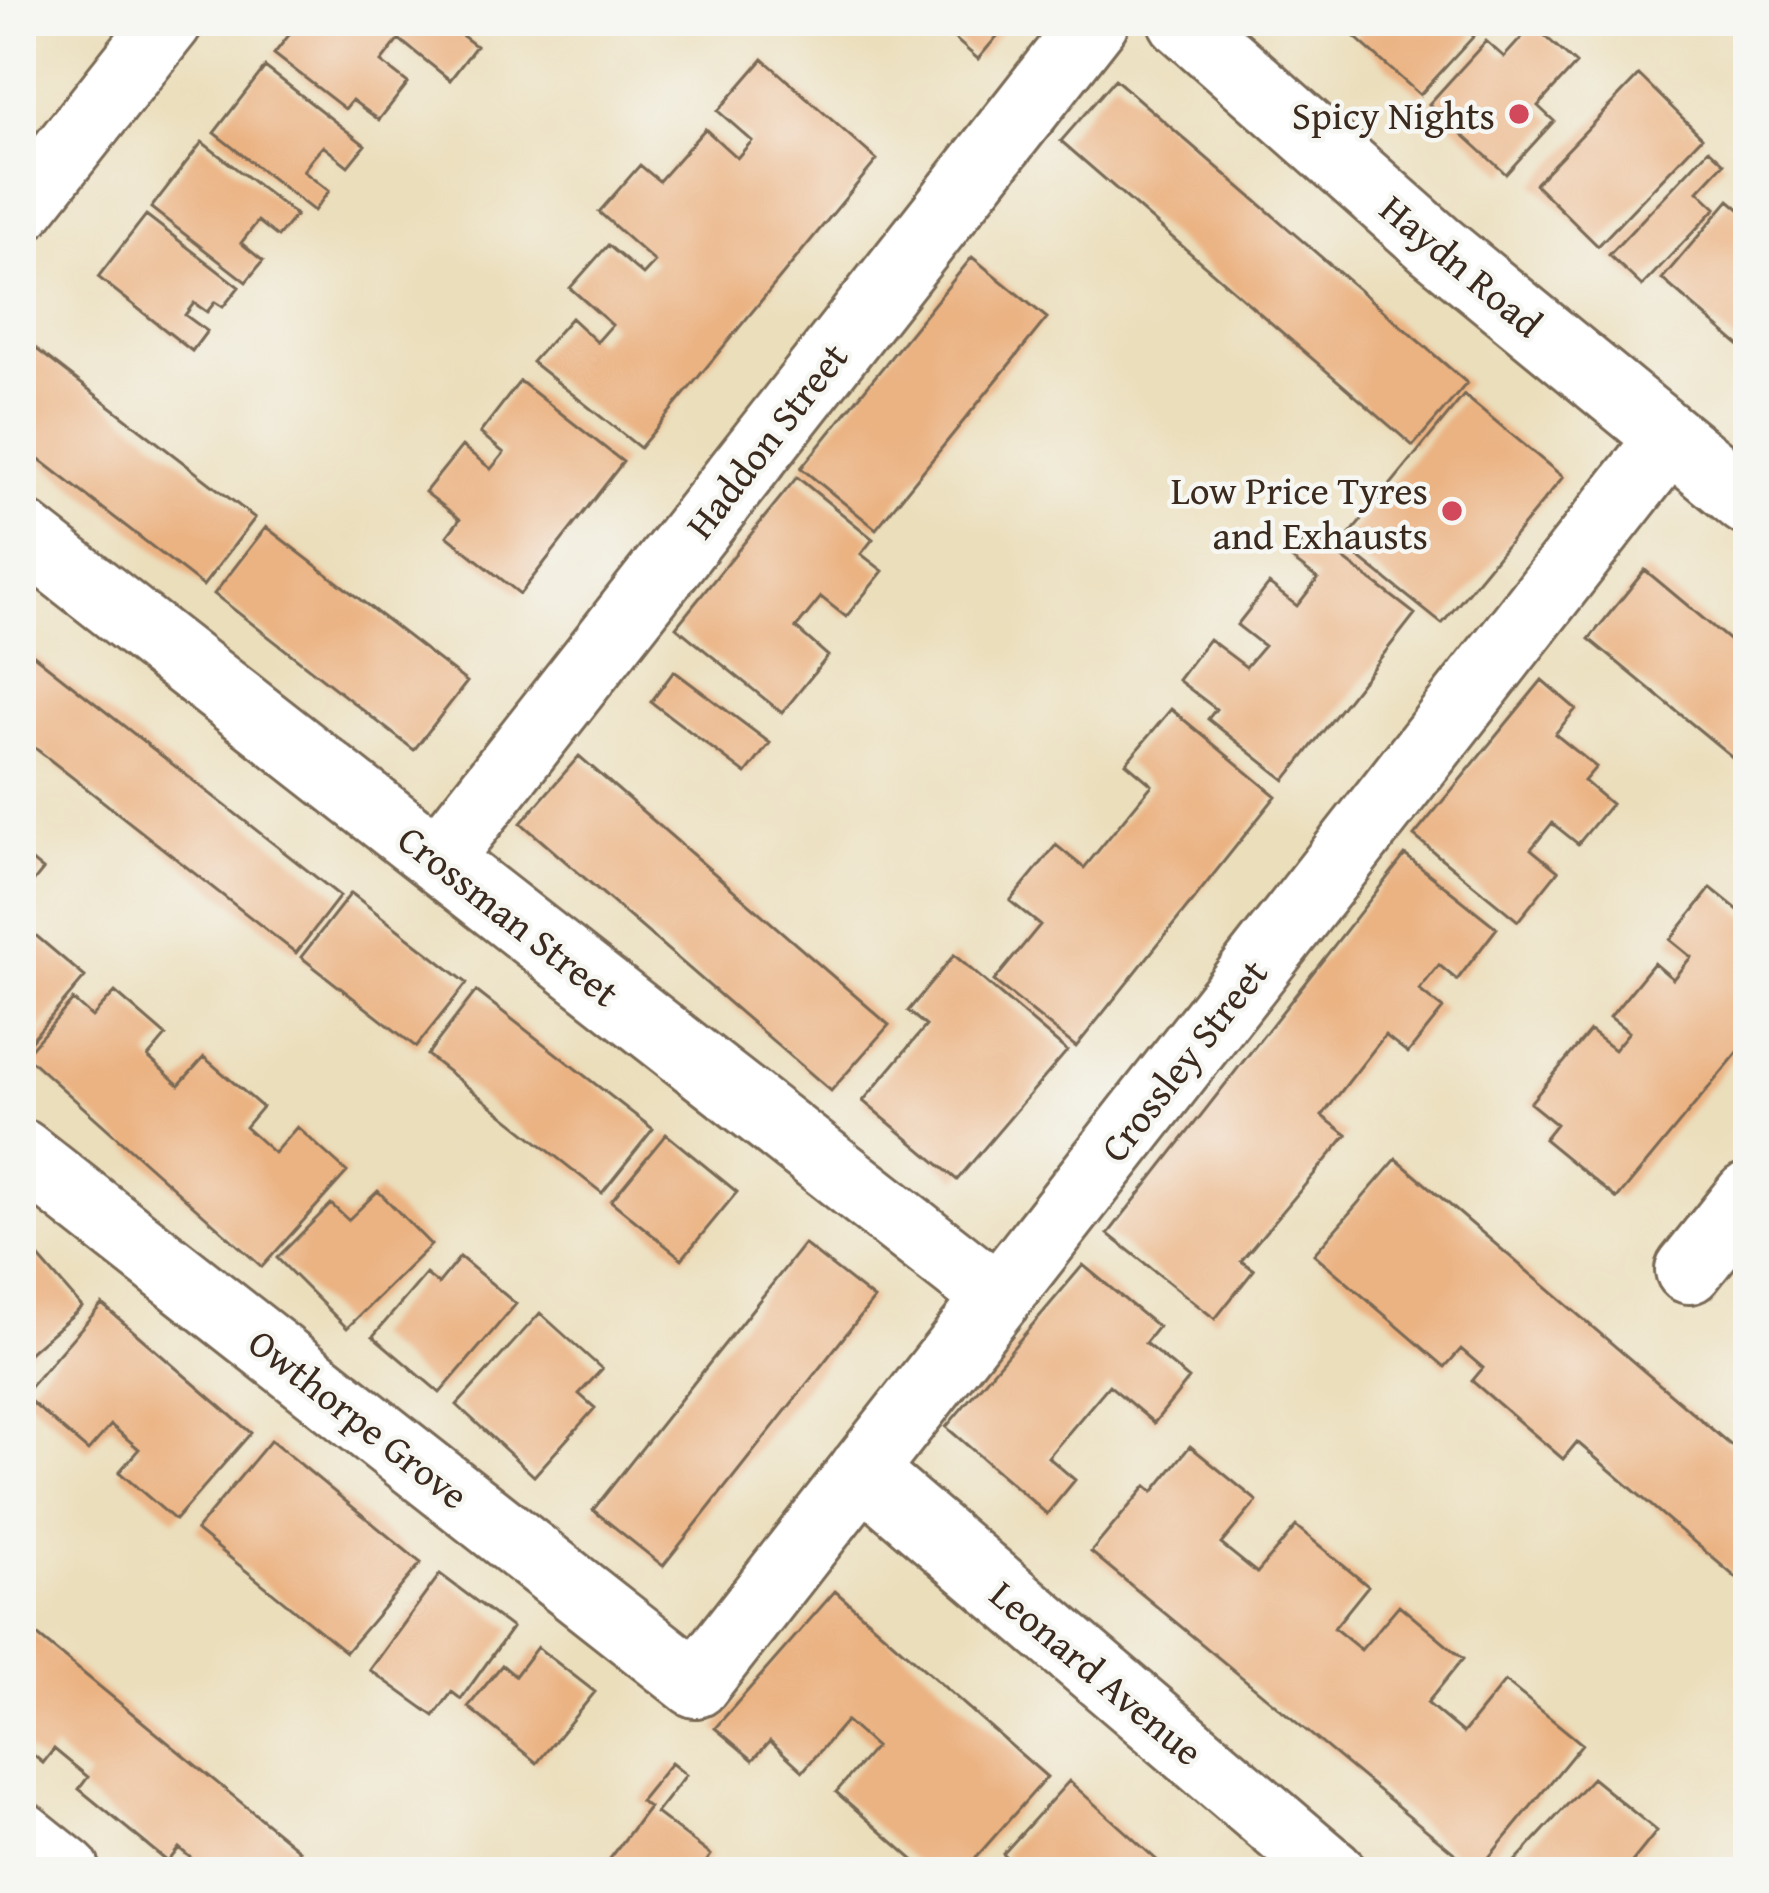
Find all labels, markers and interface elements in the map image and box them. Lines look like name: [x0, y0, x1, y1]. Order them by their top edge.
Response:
place label: Spicy Nights: [1292, 86, 1495, 143]
marker: Spicy Nights: [1506, 101, 1532, 127]
street label: Haydn Road: [1368, 180, 1556, 350]
street label: Haddon Street: [671, 330, 861, 550]
place label: Low Price Tyres and Exhausts: [1171, 461, 1428, 563]
marker: Low Price Tyres and Exhausts: [1439, 498, 1465, 524]
street label: Crossman Street: [386, 810, 632, 1020]
street label: Crossley Street: [1086, 946, 1281, 1173]
street label: Owthorpe Grove: [237, 1314, 481, 1522]
street label: Leonard Avenue: [978, 1566, 1216, 1778]

